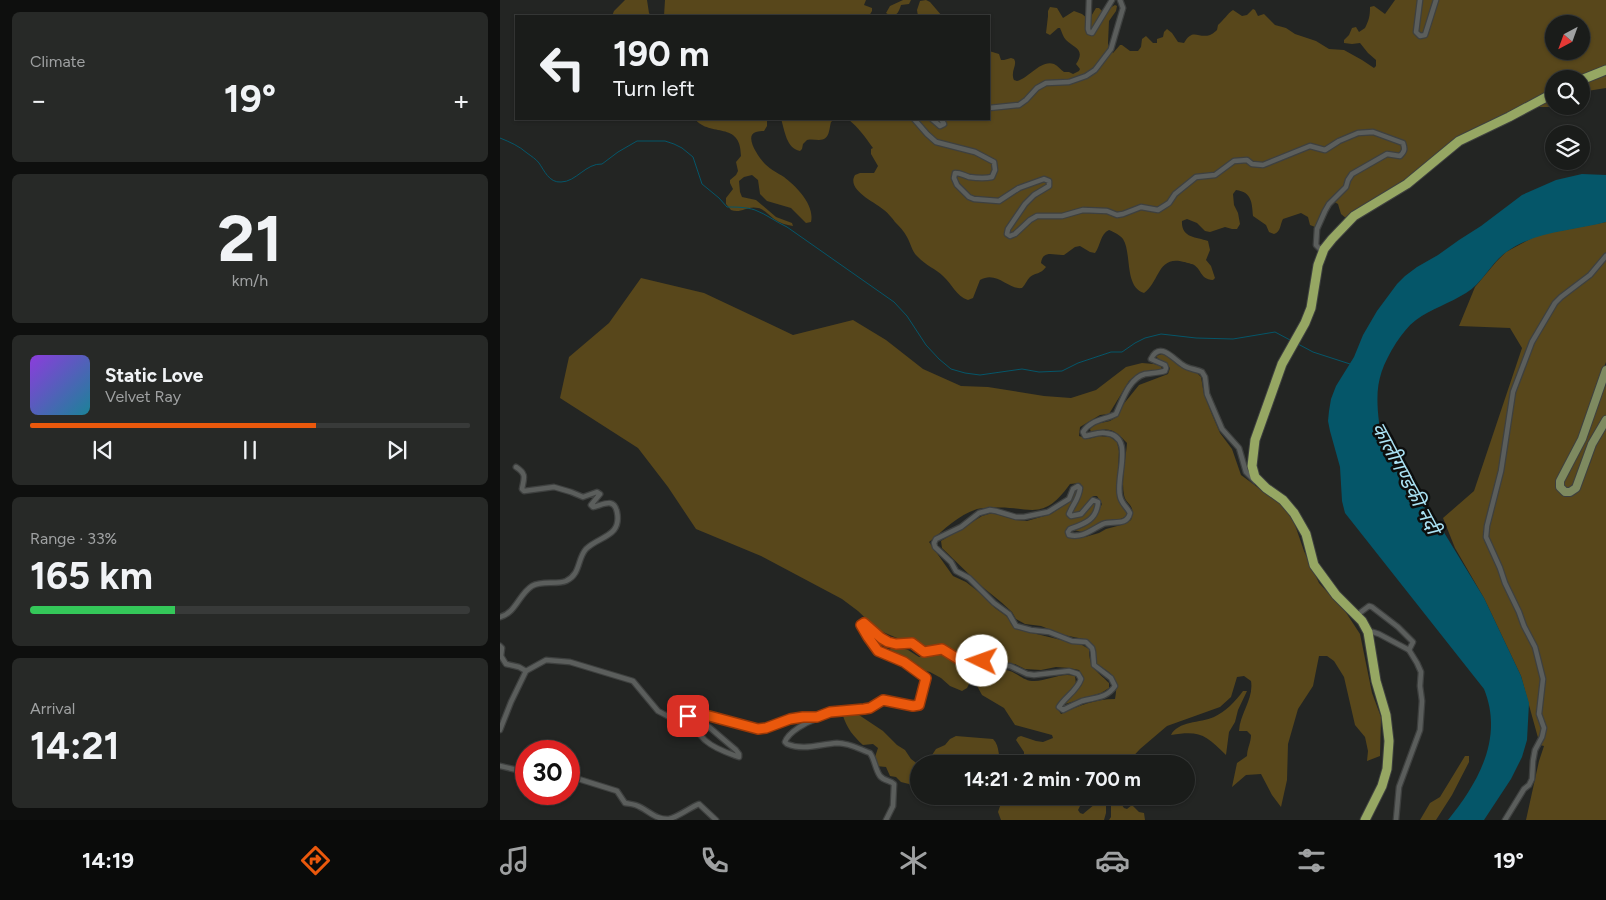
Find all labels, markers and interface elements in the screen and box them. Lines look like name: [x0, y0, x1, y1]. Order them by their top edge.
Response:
north arrow: [1545, 15, 1590, 60]
map controls: [1545, 15, 1590, 170]
text: 190 m: [613, 33, 710, 75]
icon: left: [530, 35, 595, 100]
text: Climate: [30, 52, 85, 71]
button: search: [1545, 70, 1590, 115]
text: Turn left: [613, 75, 695, 102]
text: 19°: [224, 76, 276, 122]
text: −: [30, 83, 47, 117]
text: +: [453, 83, 470, 117]
button: layers: [1545, 125, 1590, 170]
text: 21: [217, 199, 283, 277]
text: km/h: [232, 271, 268, 290]
text: Static Love: [105, 364, 203, 387]
text: Velvet Ray: [105, 387, 181, 406]
water label: कालीगण्डकी नदी: [1367, 418, 1447, 541]
icon: previous: [89, 436, 117, 464]
icon: pause: [236, 436, 264, 464]
icon: next: [383, 436, 411, 464]
text: Range · 33%: [30, 529, 117, 548]
text: 165 km: [30, 553, 153, 599]
position arrow: [955, 634, 1007, 686]
pin: [667, 695, 709, 737]
text: Arrival: [30, 699, 75, 718]
icon: arrive: [674, 702, 702, 730]
text: 14:21: [30, 723, 120, 769]
speed limit sign: 30: [515, 740, 580, 805]
text: 14:21 · 2 min · 700 m: [964, 768, 1141, 791]
icon: directions: [298, 843, 333, 878]
icon: music: [497, 843, 532, 878]
icon: phone: [697, 843, 732, 878]
icon: climate: [896, 843, 931, 878]
icon: car: [1095, 843, 1130, 878]
icon: filters: [1294, 843, 1329, 878]
text: 14:19: [82, 847, 134, 874]
text: 19°: [1493, 847, 1524, 874]

